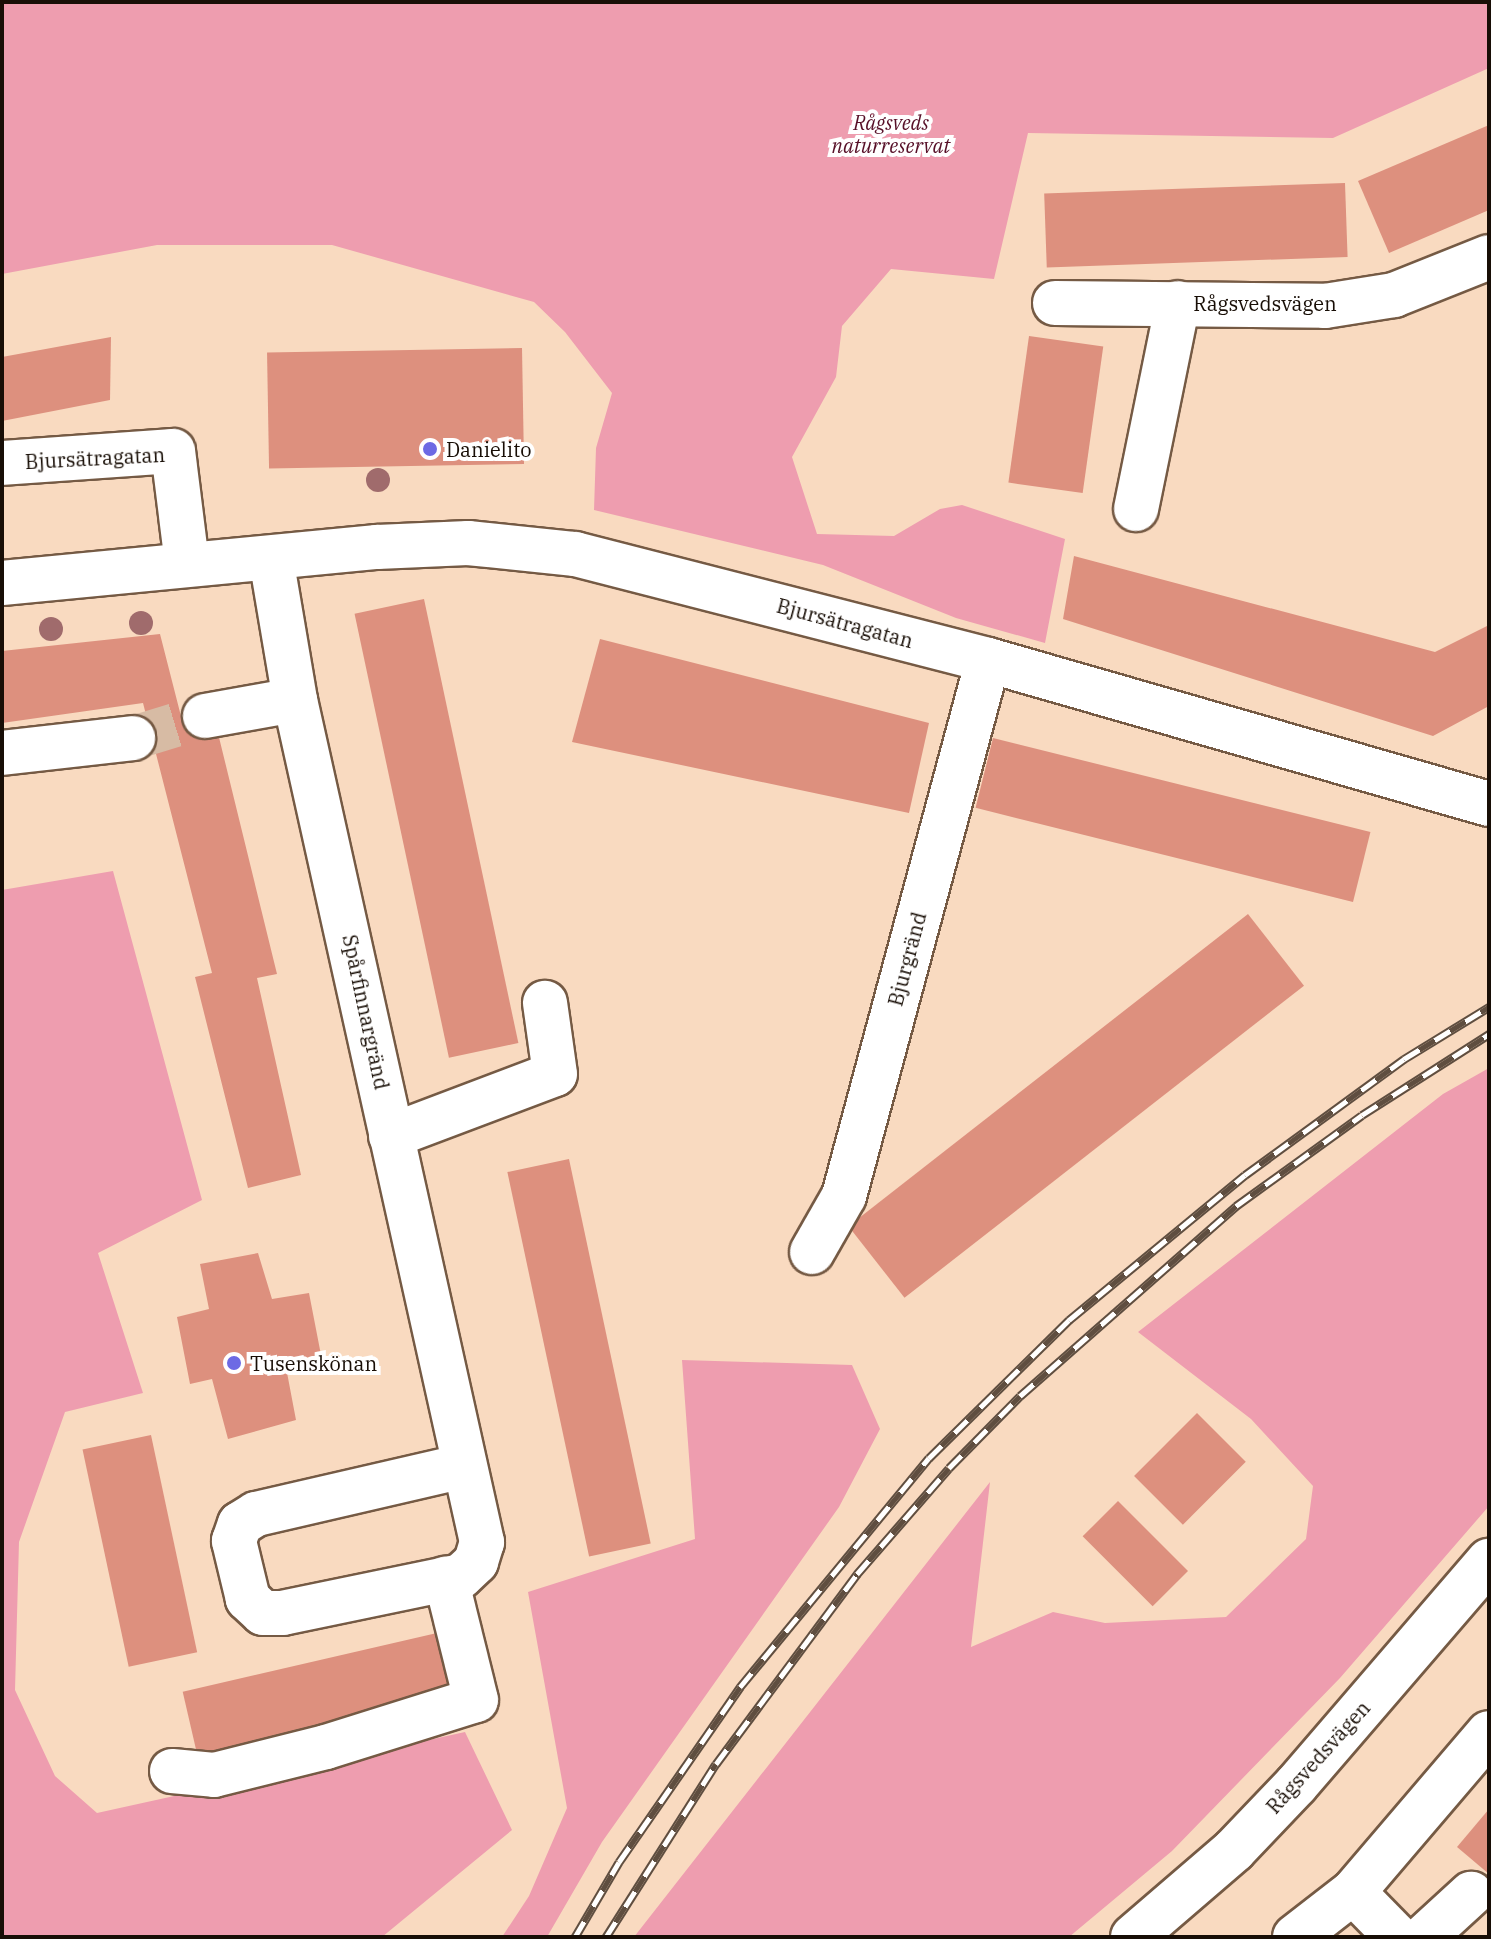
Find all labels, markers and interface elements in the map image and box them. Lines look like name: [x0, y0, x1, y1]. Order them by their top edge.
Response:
park label: Rågsveds naturreservat: [832, 111, 950, 158]
street label: Rågsvedsvägen: [1193, 291, 1337, 315]
place label: Danielito: [446, 437, 531, 461]
marker: Danielito: [421, 440, 439, 458]
street label: Bjursätragatan: [24, 442, 166, 474]
street label: Bjursätragatan: [774, 593, 916, 653]
street label: Bjurgränd: [883, 909, 931, 1009]
street label: Spårfinnargränd: [338, 932, 394, 1092]
place label: Tusenskönan: [250, 1351, 377, 1375]
marker: Tusenskönan: [225, 1354, 243, 1372]
street label: Rågsvedsvägen: [1261, 1696, 1375, 1818]

